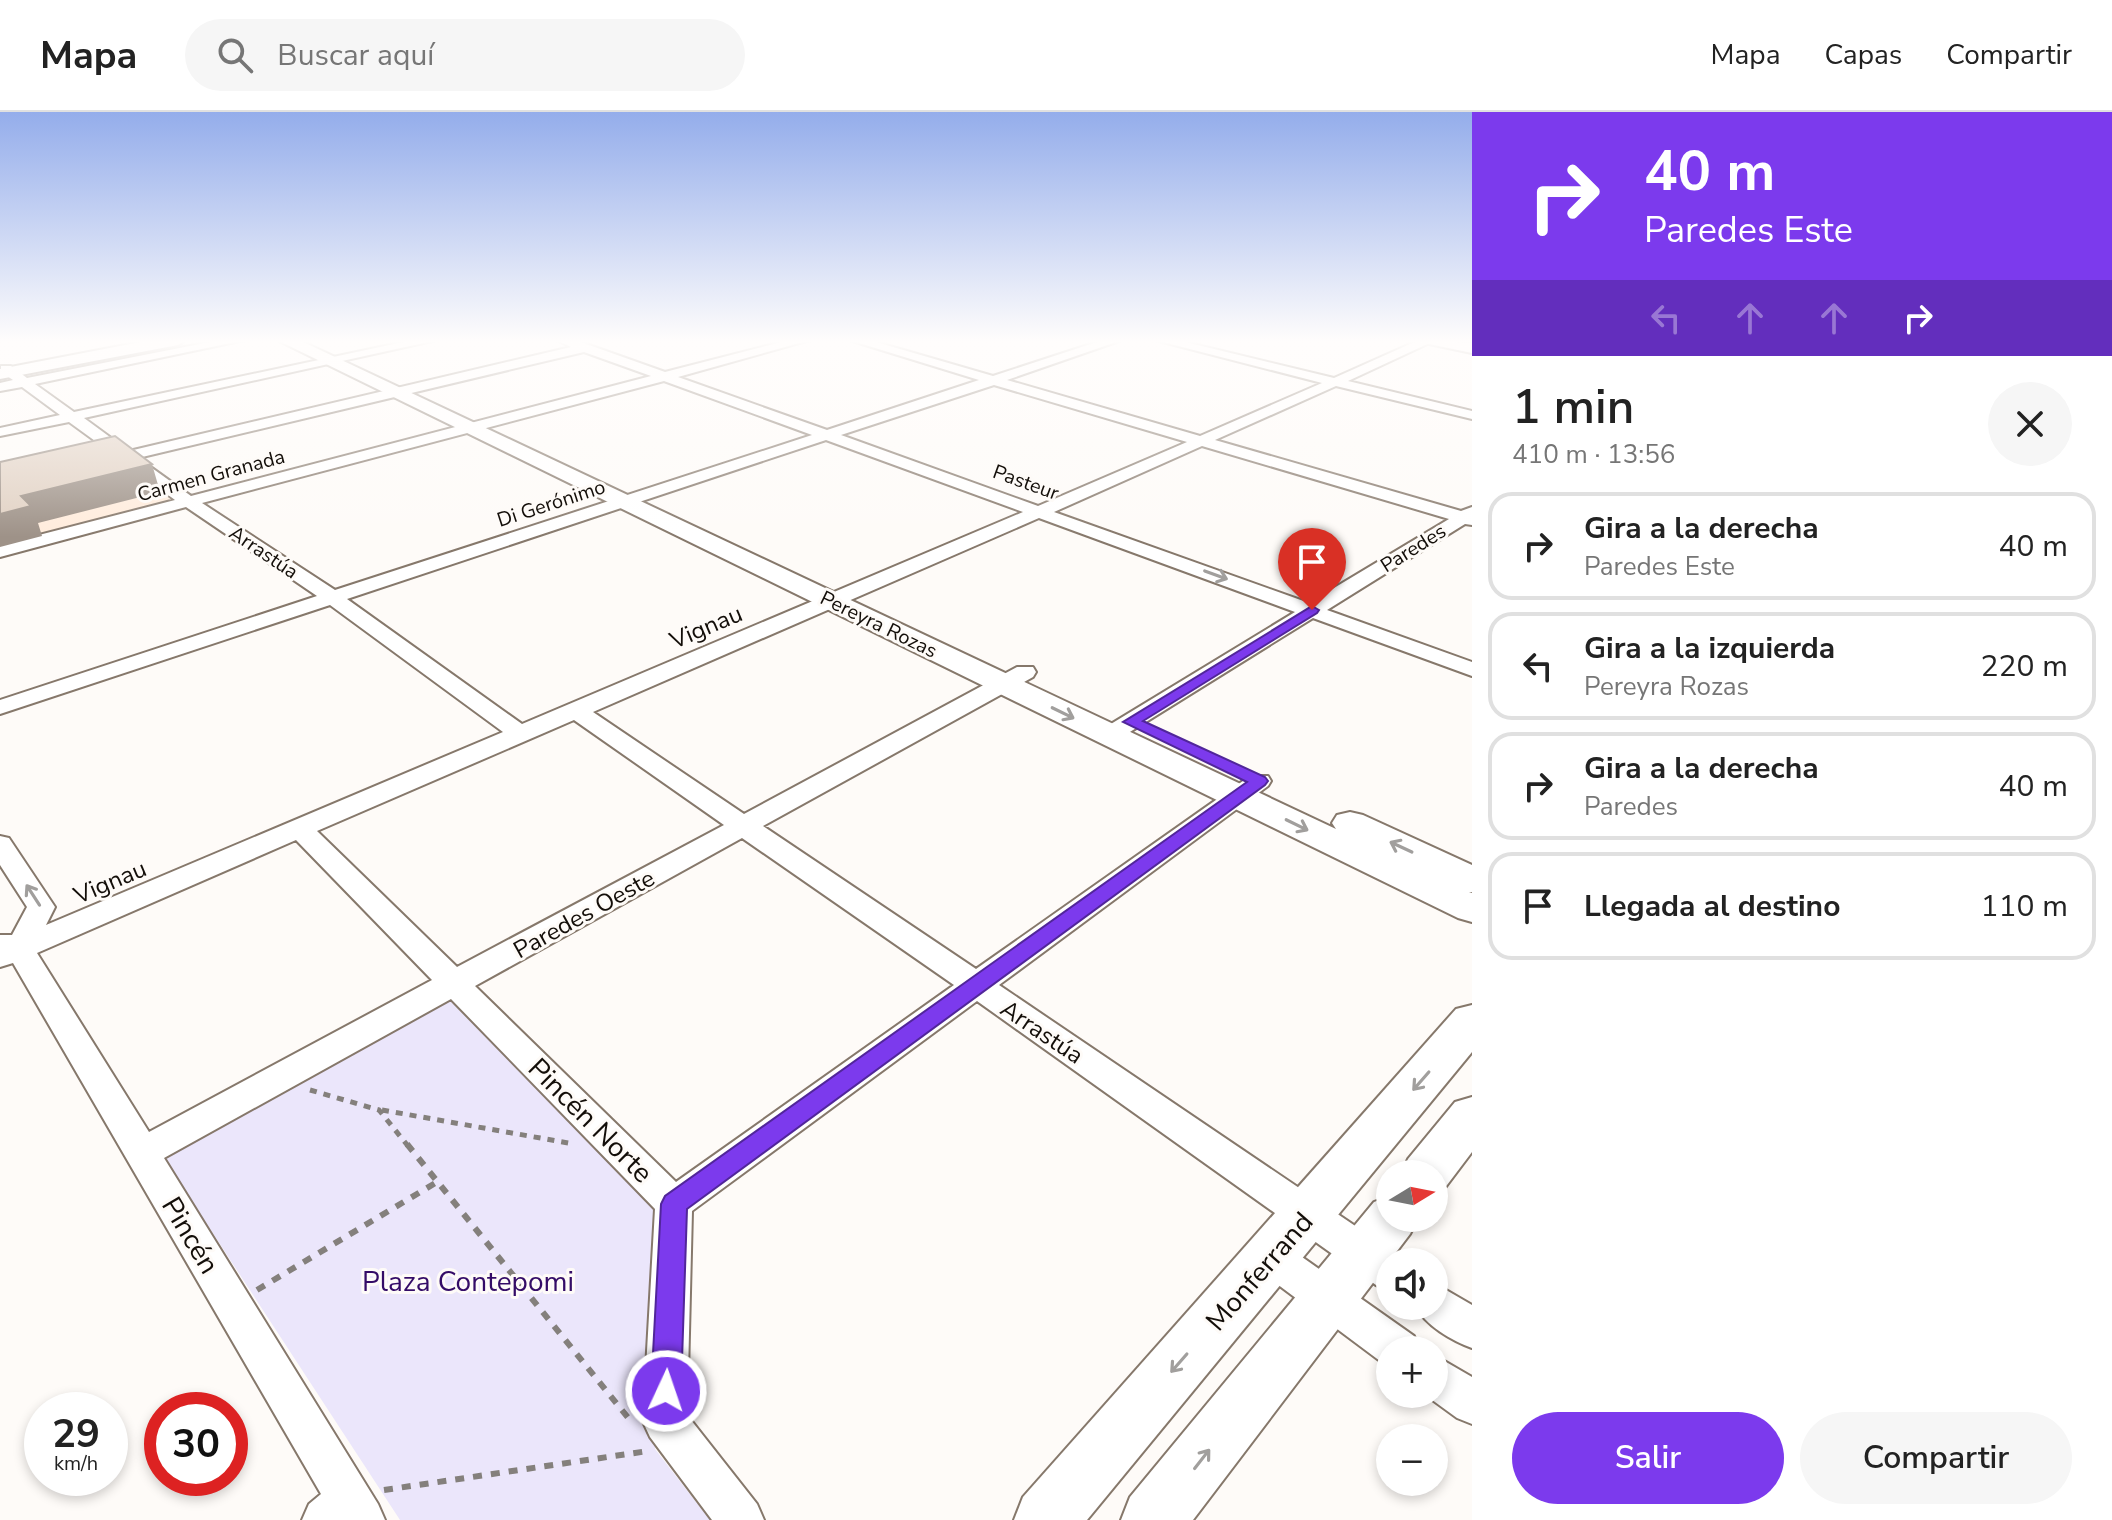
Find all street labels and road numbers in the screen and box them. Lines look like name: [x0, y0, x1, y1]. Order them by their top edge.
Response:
street label: Carmen Granada: [134, 443, 288, 508]
street label: Pasteur: [989, 458, 1062, 507]
street label: Di Gerónimo: [494, 473, 609, 534]
street label: Paredes: [1375, 518, 1451, 579]
street label: Arrastúa: [224, 519, 303, 585]
street label: Pereyra Rozas: [816, 584, 942, 664]
street label: Vignau: [664, 597, 747, 657]
street label: Vignau: [68, 852, 151, 912]
street label: Paredes Oeste: [508, 862, 660, 966]
street label: Arrastúa: [994, 993, 1090, 1071]
street label: Pincén Norte: [519, 1050, 661, 1192]
street label: Pincén: [152, 1190, 228, 1281]
street label: Monferrand: [1197, 1204, 1322, 1339]

